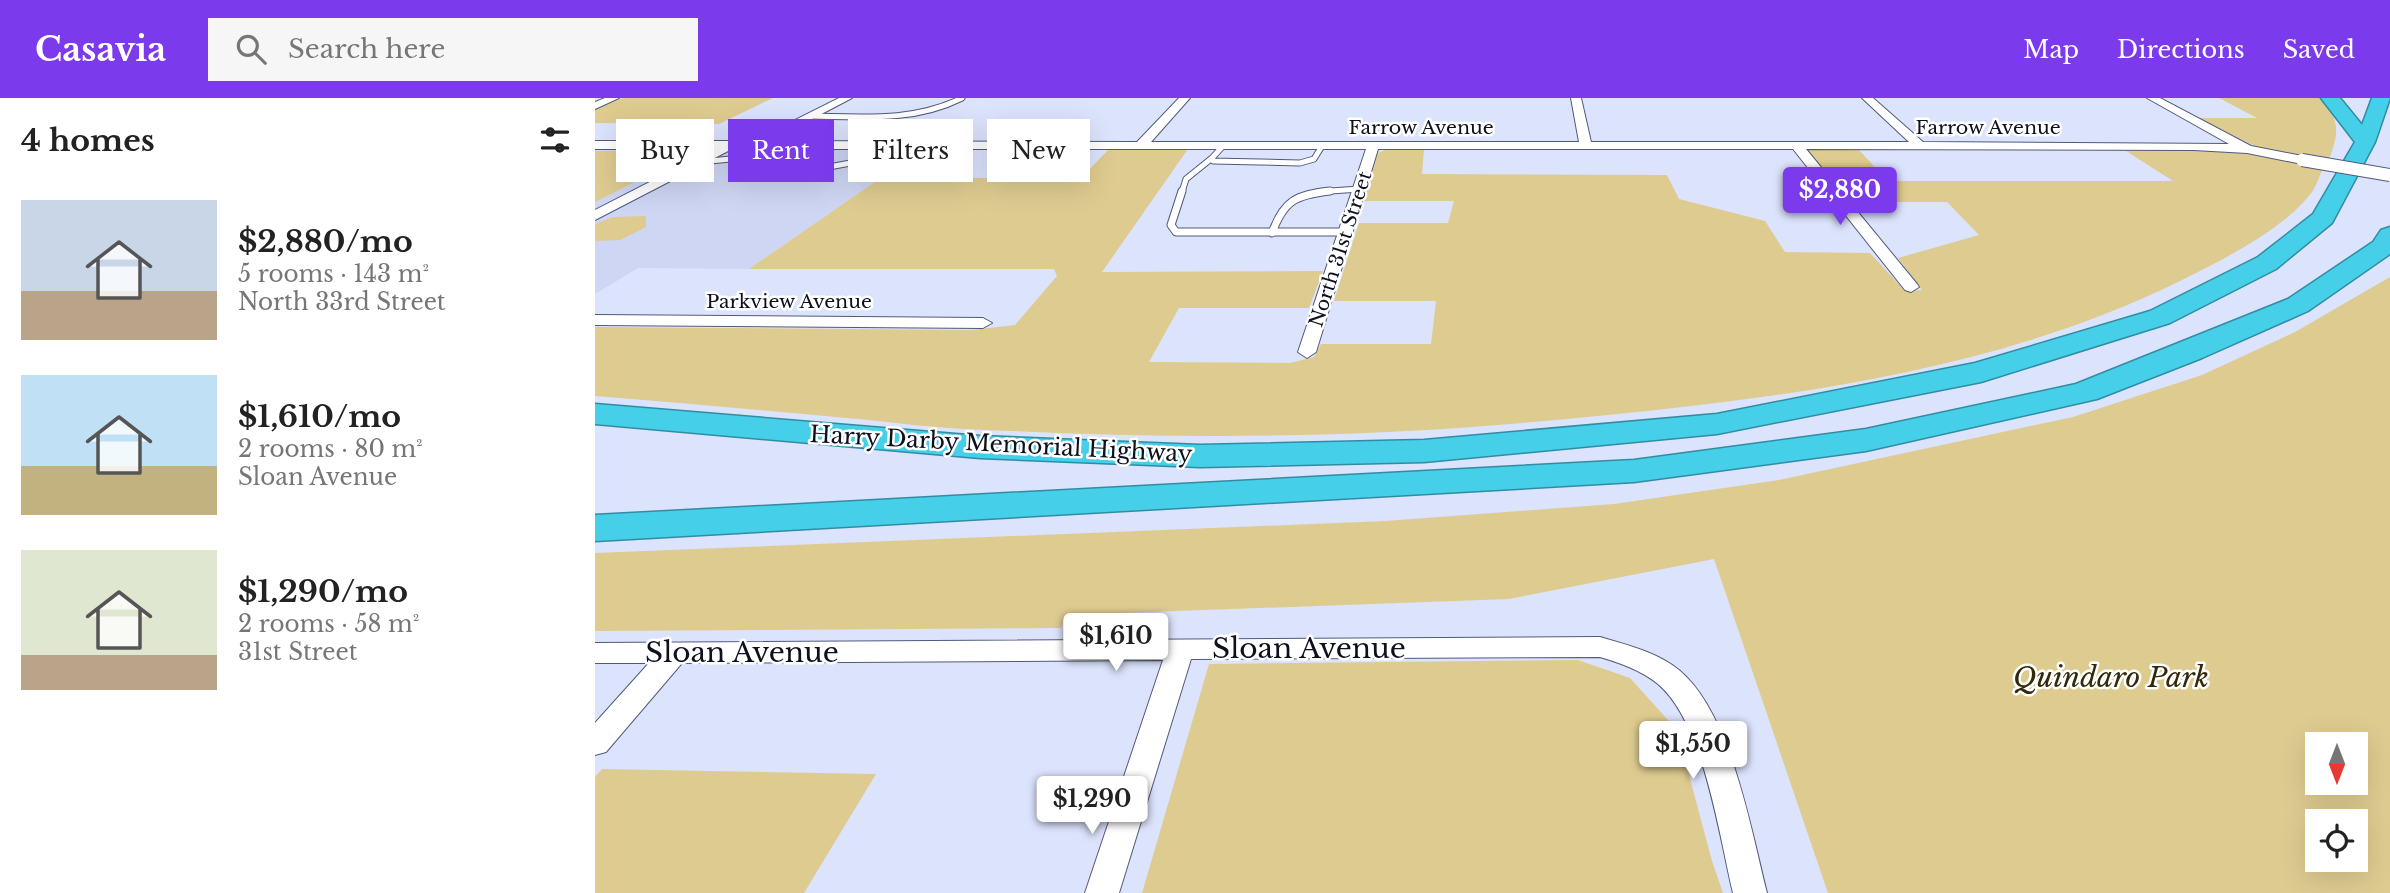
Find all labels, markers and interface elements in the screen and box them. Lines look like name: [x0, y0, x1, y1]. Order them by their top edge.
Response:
search box: [208, 18, 698, 81]
text: Casavia: [35, 29, 166, 70]
icon: search: [232, 30, 270, 68]
text: Search here: [288, 33, 445, 65]
text: Map: [2023, 35, 2079, 64]
text: Directions: [2117, 35, 2245, 64]
text: Saved: [2283, 35, 2355, 64]
street label: Farrow Avenue: [1348, 116, 1494, 139]
street label: Farrow Avenue: [1915, 116, 2061, 139]
chip: Buy: [616, 119, 714, 182]
chip: Rent: [728, 119, 834, 182]
chip: Filters: [848, 119, 973, 182]
chip: New: [987, 119, 1090, 182]
icon: filters: [536, 121, 574, 159]
text: 4 homes: [21, 122, 155, 159]
pin: $2,880: [1783, 167, 1897, 227]
street label: North 31st Street: [1304, 168, 1377, 330]
text: $2,880: [1799, 176, 1881, 204]
text: $2,880/mo: [238, 223, 413, 260]
icon: home: [77, 228, 161, 312]
text: 5 rooms · 143 m²: [238, 260, 429, 288]
text: North 33rd Street: [238, 288, 446, 316]
street label: Parkview Avenue: [706, 290, 872, 313]
text: $1,610/mo: [238, 398, 401, 435]
icon: home: [77, 403, 161, 487]
street label: Harry Darby Memorial Highway: [809, 420, 1193, 468]
text: 2 rooms · 80 m²: [238, 435, 423, 463]
text: Sloan Avenue: [238, 463, 397, 491]
text: $1,290/mo: [238, 573, 408, 610]
icon: home: [77, 578, 161, 662]
text: 2 rooms · 58 m²: [238, 610, 419, 638]
pin: $1,610: [1059, 614, 1173, 673]
text: $1,610: [1079, 622, 1153, 650]
street label: Sloan Avenue: [1212, 631, 1406, 666]
street label: Sloan Avenue: [645, 635, 839, 670]
text: 31st Street: [238, 638, 357, 666]
park label: Quindaro Park: [2013, 660, 2209, 695]
pin: $1,550: [1636, 722, 1750, 781]
text: $1,550: [1655, 730, 1731, 758]
north arrow: [2305, 732, 2368, 794]
map controls: [2305, 732, 2368, 872]
pin: $1,290: [1035, 776, 1149, 836]
text: $1,290: [1053, 785, 1131, 813]
button: locate: [2305, 809, 2368, 872]

